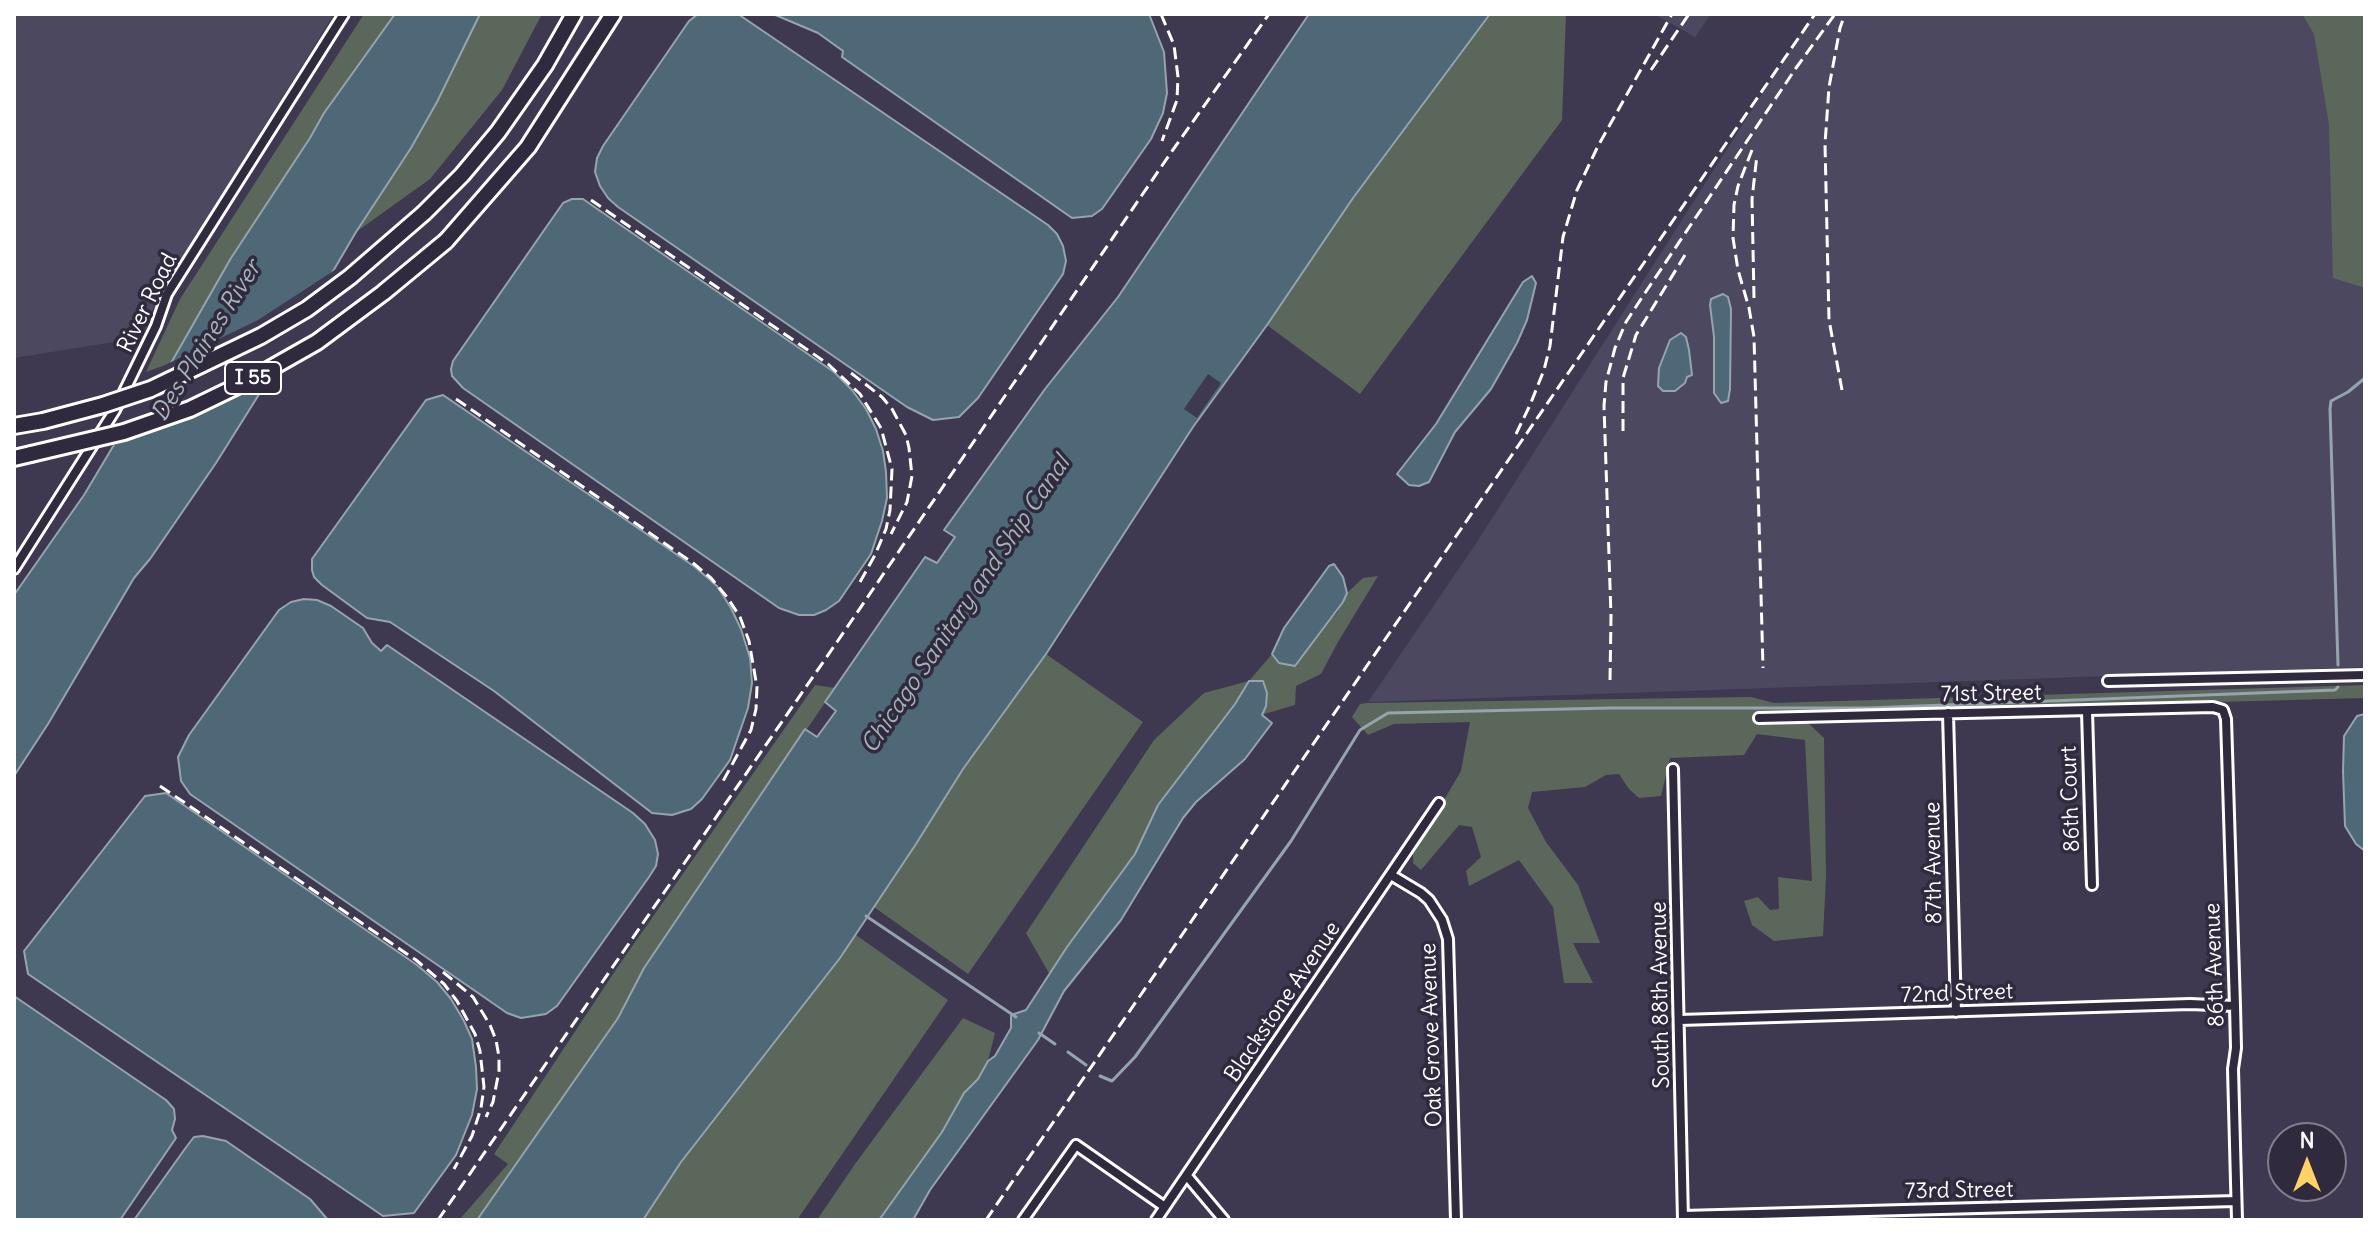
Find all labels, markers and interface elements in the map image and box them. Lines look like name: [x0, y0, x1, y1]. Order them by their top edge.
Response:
street label: River Road: [113, 249, 183, 357]
water label: Des Plaines River: [146, 255, 268, 427]
road number: I 55: [225, 362, 281, 394]
water label: Chicago Sanitary and Ship Canal: [856, 451, 1076, 759]
street label: 71st Street: [1940, 680, 2042, 708]
street label: 86th Court: [2056, 745, 2086, 853]
street label: 87th Avenue: [1920, 802, 1948, 924]
street label: South 88th Avenue: [1646, 901, 1676, 1089]
street label: 86th Avenue: [2200, 902, 2230, 1028]
street label: Blackstone Avenue: [1220, 917, 1346, 1087]
street label: Oak Grove Avenue: [1416, 942, 1448, 1128]
street label: 72nd Street: [1900, 979, 2014, 1009]
north arrow: [2267, 1122, 2347, 1202]
text: N: [2299, 1126, 2315, 1154]
street label: 73rd Street: [1904, 1177, 2014, 1205]

